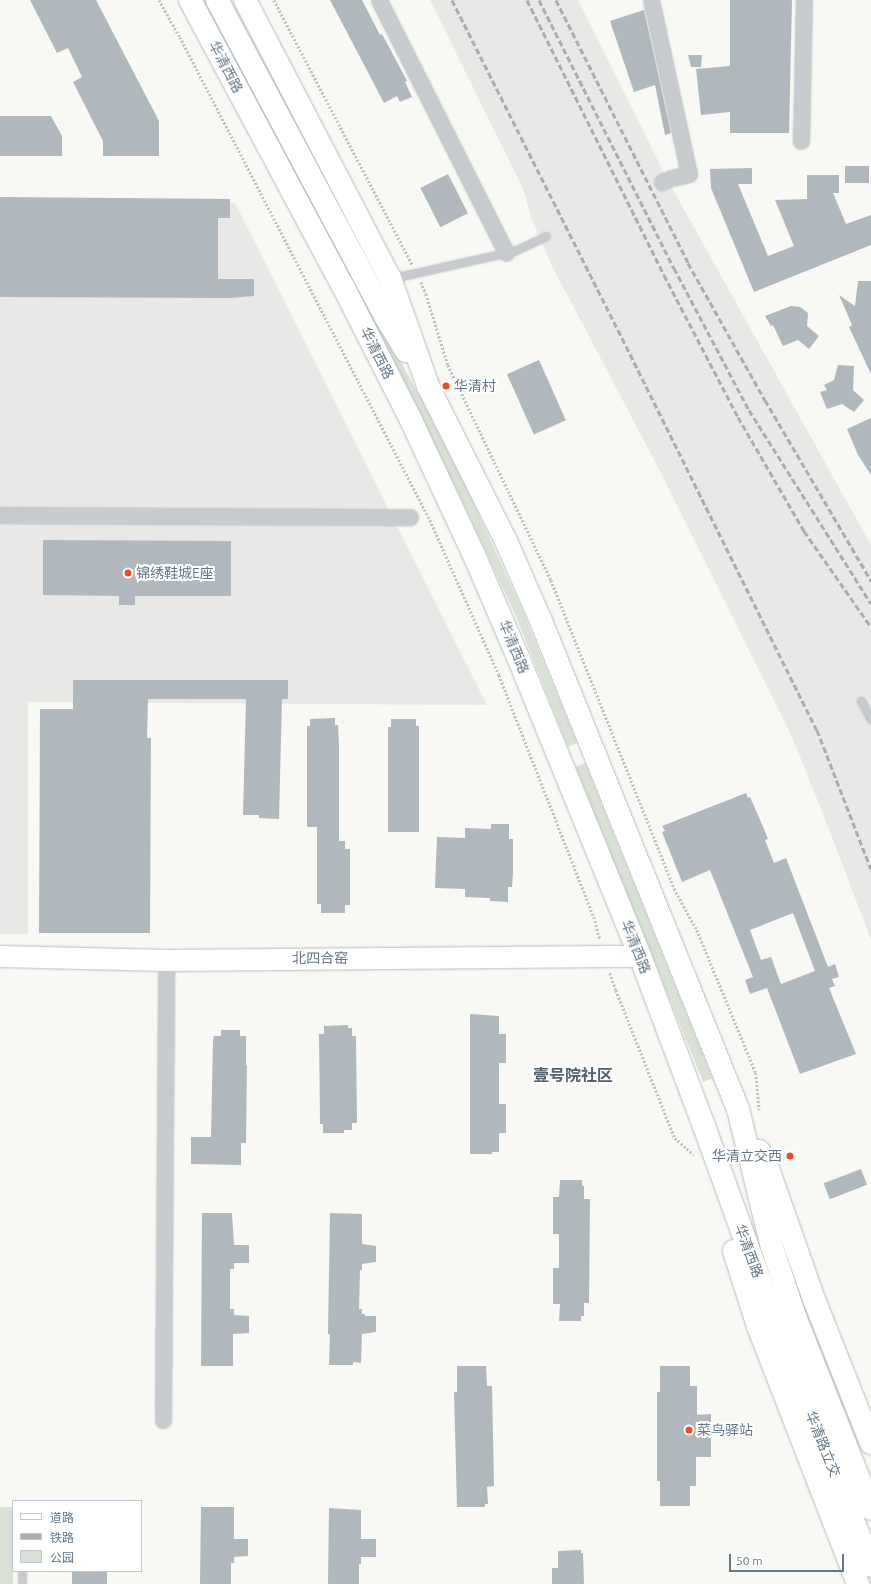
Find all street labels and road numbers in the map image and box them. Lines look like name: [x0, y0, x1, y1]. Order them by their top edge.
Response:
street label: 华清西路: [205, 38, 247, 96]
street label: 华清西路: [357, 324, 397, 382]
street label: 华清西路: [495, 618, 533, 676]
street label: 华清西路: [618, 918, 654, 976]
street label: 北四合窑: [292, 950, 348, 966]
street label: 华清西路: [732, 1222, 766, 1280]
street label: 华清路立交: [802, 1408, 844, 1480]

